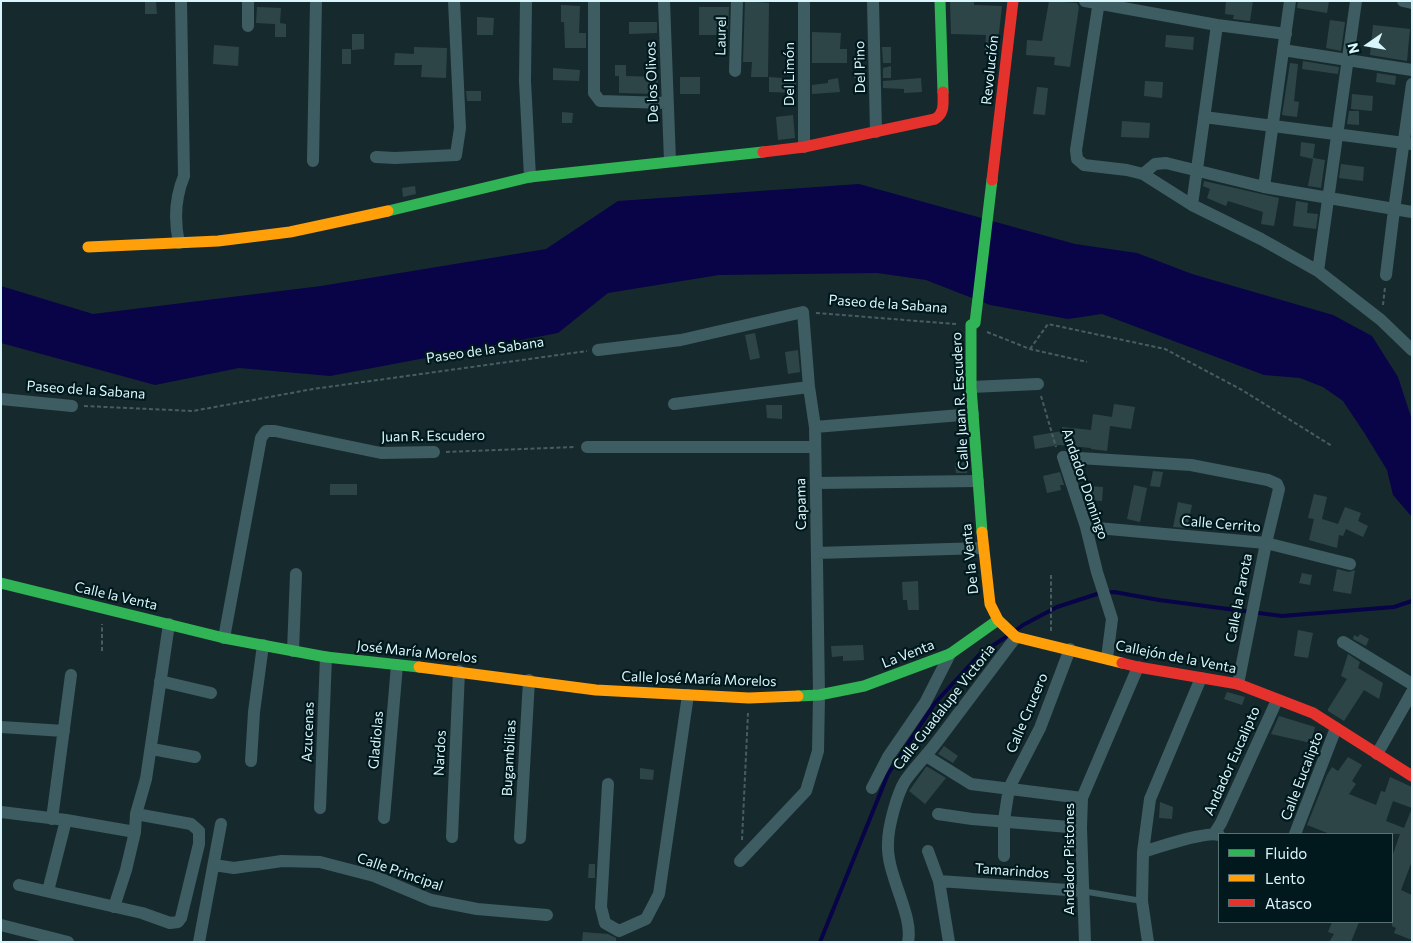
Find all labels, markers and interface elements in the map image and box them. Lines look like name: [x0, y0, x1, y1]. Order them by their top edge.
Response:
street label: Laurel: [712, 16, 730, 56]
north arrow: [1343, 20, 1393, 70]
street label: Revolución: [978, 34, 1002, 106]
street label: De los Olivos: [642, 41, 662, 123]
street label: Del Pino: [851, 41, 869, 93]
text: N: [1343, 41, 1362, 56]
street label: Del Limón: [781, 42, 797, 106]
street label: Paseo de la Sabana: [828, 291, 948, 317]
street label: Calle Juan R. Escudero: [948, 332, 972, 470]
street label: Paseo de la Sabana: [425, 333, 545, 367]
street label: Paseo de la Sabana: [26, 377, 146, 403]
street label: Andador Domingo: [1058, 426, 1112, 542]
street label: Juan R. Escudero: [381, 427, 485, 445]
street label: Capama: [792, 478, 810, 530]
street label: Calle Cerrito: [1180, 512, 1262, 536]
street label: De la Venta: [958, 523, 982, 595]
street label: Calle la Parota: [1222, 552, 1256, 644]
street label: Calle la Venta: [73, 578, 159, 614]
street label: La Venta: [879, 636, 937, 672]
street label: José María Morelos: [356, 637, 478, 667]
street label: Callejón de la Venta: [1114, 637, 1238, 677]
street label: Calle Guadalupe Victoria: [890, 641, 998, 773]
street label: Calle José María Morelos: [621, 668, 777, 690]
street label: Calle Crucero: [1003, 671, 1051, 755]
street label: Azucenas: [299, 701, 317, 763]
street label: Andador Eucalipto: [1200, 704, 1264, 818]
street label: Gladiolas: [365, 710, 387, 770]
street label: Bugambilias: [499, 719, 519, 797]
street label: Calle Eucalipto: [1277, 729, 1327, 823]
street label: Nardos: [430, 730, 450, 776]
street label: Andador Pistones: [1061, 803, 1077, 915]
legend: [1218, 833, 1393, 923]
text: Fluido: [1265, 844, 1307, 862]
street label: Calle Principal: [355, 849, 445, 895]
street label: Tamarindos: [974, 860, 1050, 882]
text: Lento: [1265, 869, 1305, 887]
text: Atasco: [1265, 894, 1312, 912]

